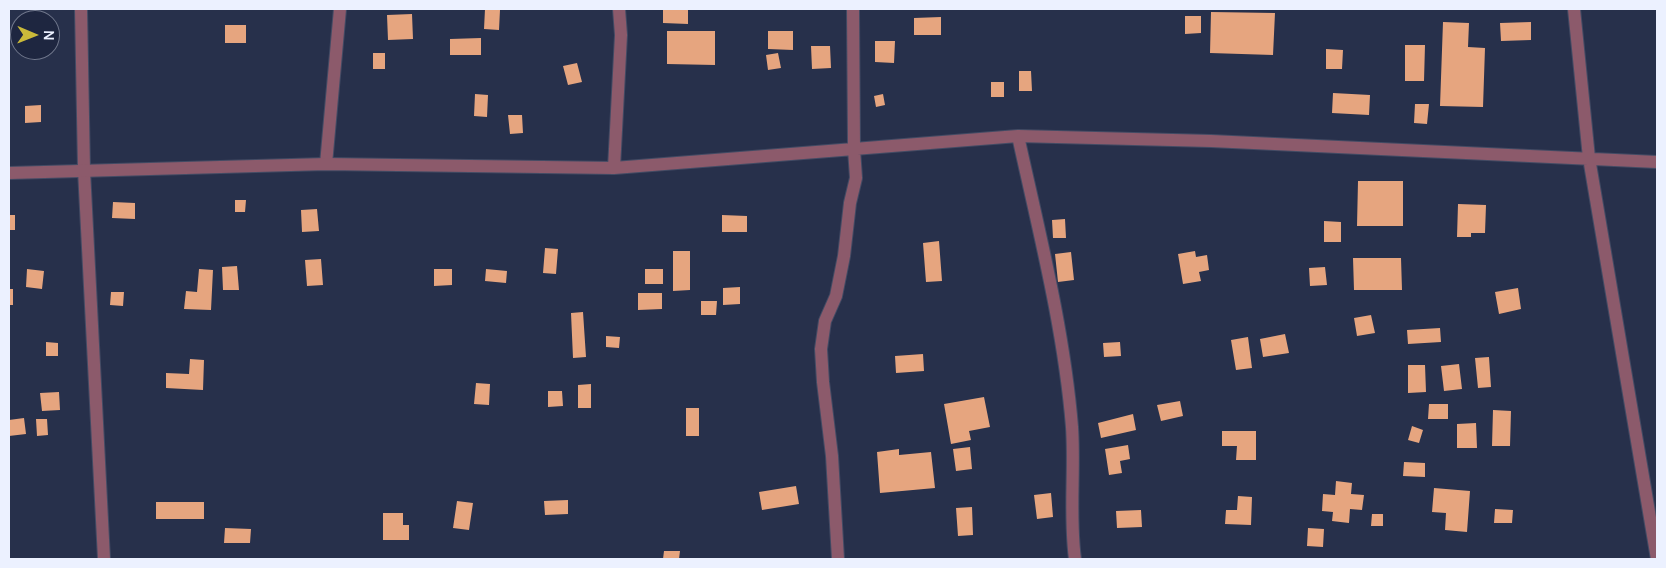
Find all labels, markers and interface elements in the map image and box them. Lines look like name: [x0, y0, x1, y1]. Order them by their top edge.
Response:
north arrow: [10, 10, 60, 60]
text: N: [40, 30, 59, 40]

